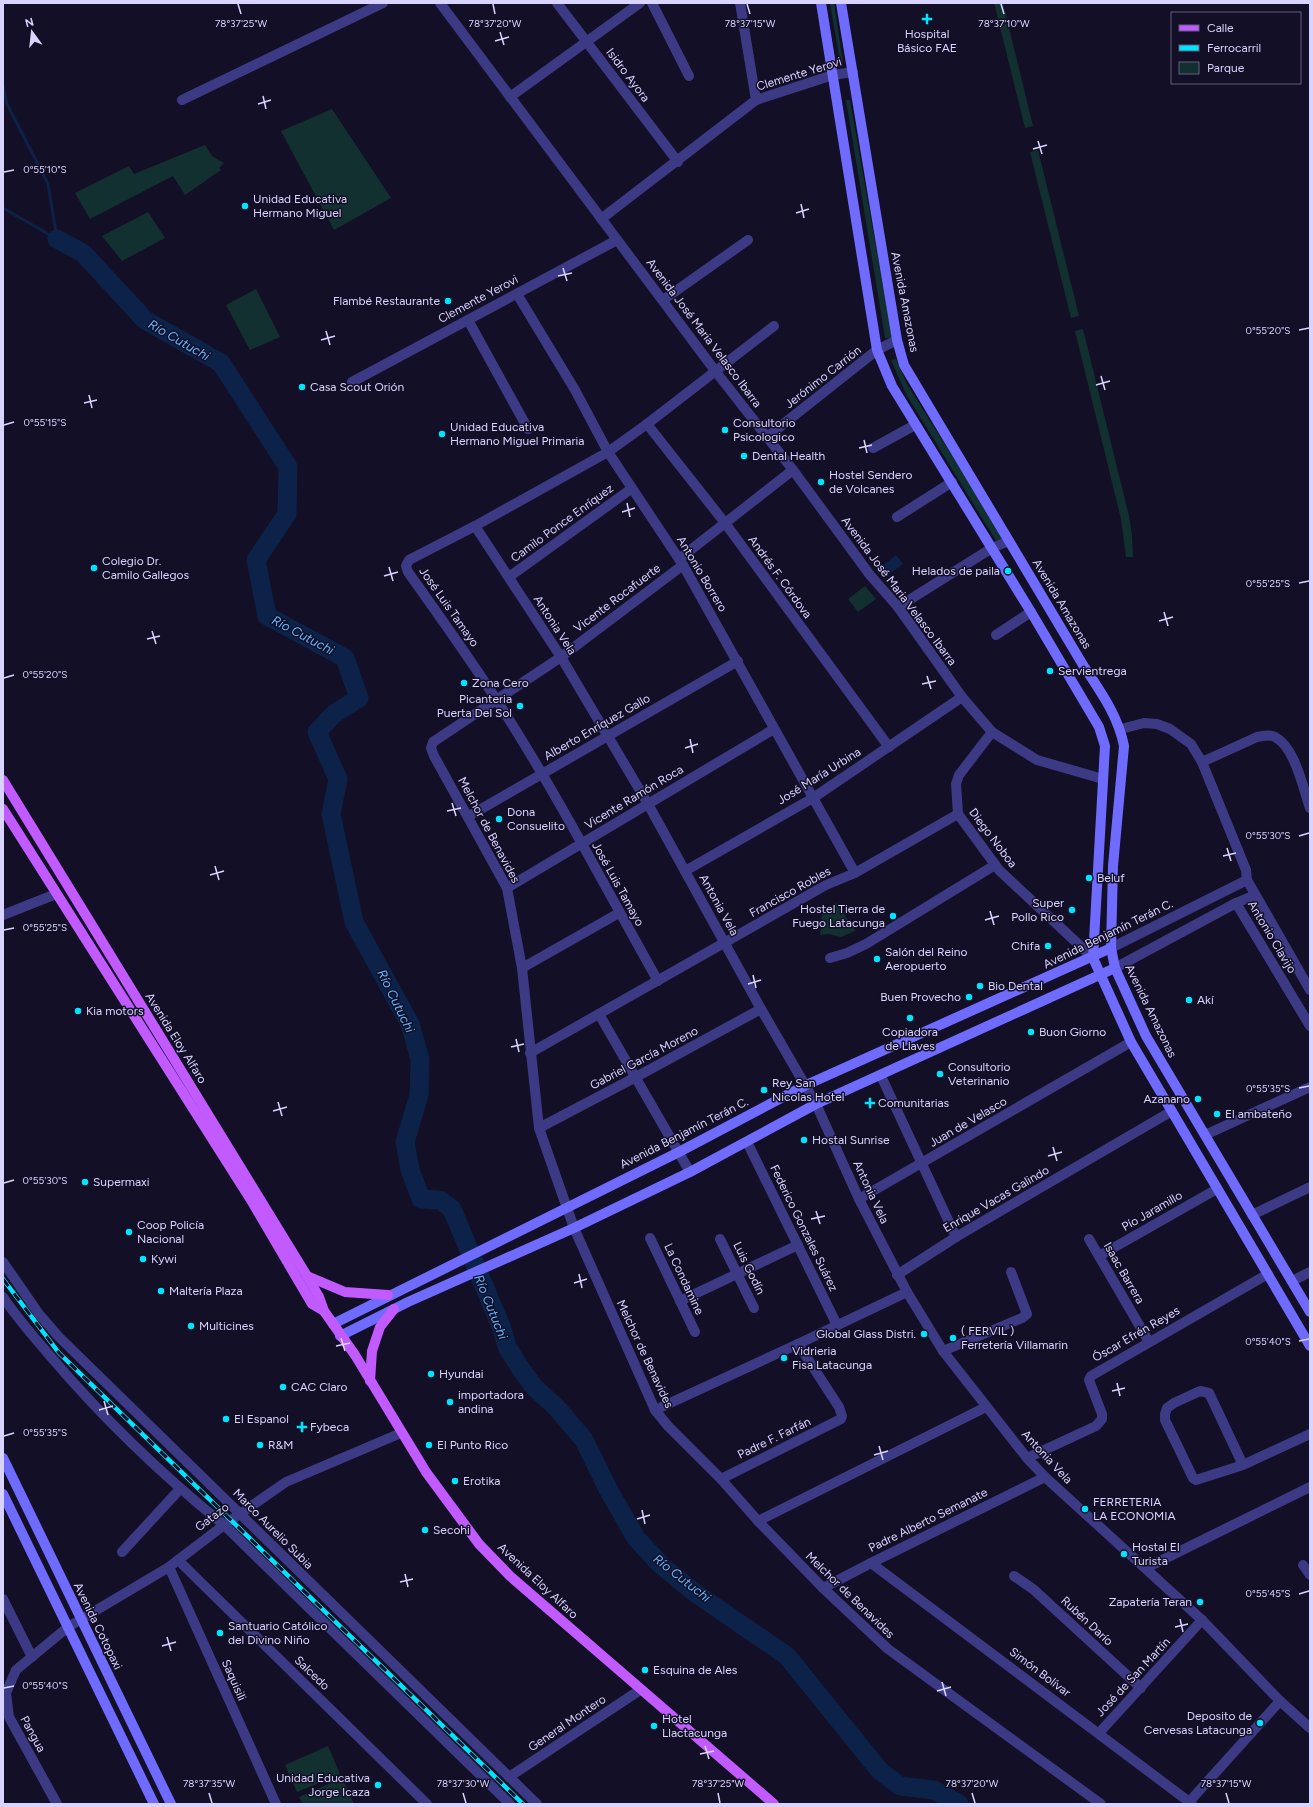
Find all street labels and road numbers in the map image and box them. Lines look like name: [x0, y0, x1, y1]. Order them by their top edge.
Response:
street label: Isidro Ayora: [603, 45, 653, 105]
street label: Clemente Yerovi: [755, 54, 843, 94]
street label: Avenida Amazonas: [888, 251, 922, 354]
street label: Avenida José Maria Velasco Ibarra: [643, 256, 765, 410]
street label: Clemente Yerovi: [436, 272, 520, 326]
street label: Jerónimo Carrión: [782, 343, 864, 411]
street label: Camilo Ponce Enríquez: [508, 481, 616, 565]
street label: Avenida José Maria Velasco Ibarra: [838, 514, 960, 668]
street label: Andrés F. Córdova: [745, 533, 815, 621]
street label: Antonio Borrero: [674, 534, 730, 614]
street label: Avenida Amazonas: [1030, 557, 1094, 652]
street label: Vicente Rocafuerte: [571, 561, 663, 635]
street label: José Luis Tamayo: [416, 565, 482, 650]
street label: Antonia Vela: [531, 593, 579, 657]
street label: Alberto Enríquez Gallo: [542, 691, 652, 763]
street label: José María Urbina: [775, 745, 863, 807]
street label: Vicente Ramón Roca: [582, 762, 686, 832]
street label: Melchor de Benavides: [455, 775, 523, 886]
street label: Diego Noboa: [966, 805, 1020, 871]
street label: José Luis Tamayo: [589, 840, 647, 928]
street label: Francisco Robles: [747, 864, 833, 920]
street label: Antonia Vela: [696, 872, 742, 938]
street label: Avenida Benjamín Terán C.: [1041, 897, 1175, 971]
street label: Antonio Clavijo: [1245, 898, 1299, 976]
street label: Avenida Amazonas: [1122, 962, 1180, 1060]
street label: Avenida Eloy Alfaro: [142, 990, 210, 1086]
street label: Gabriel García Moreno: [588, 1024, 700, 1092]
street label: Avenida Benjamín Terán C.: [617, 1094, 751, 1172]
street label: Juan de Velasco: [927, 1094, 1009, 1150]
street label: Antonia Vela: [850, 1158, 892, 1226]
street label: Federico Gonzales Suárez: [767, 1162, 841, 1294]
street label: Enrique Vacas Galindo: [940, 1163, 1052, 1235]
street label: Pío Jaramillo: [1119, 1188, 1185, 1234]
street label: Luis Godín: [730, 1239, 768, 1297]
street label: Isaac Barrera: [1101, 1240, 1147, 1306]
street label: La Condamine: [661, 1241, 707, 1317]
street label: Melchor de Benavides: [614, 1298, 676, 1411]
street label: Óscar Efrén Reyes: [1090, 1303, 1183, 1365]
street label: Padre F. Farfán: [735, 1414, 813, 1462]
street label: Antonia Vela: [1019, 1427, 1075, 1487]
street label: Padre Alberto Semanate: [866, 1485, 990, 1555]
street label: Marco Aurelio Subia: [230, 1486, 316, 1572]
street label: Gatazo: [192, 1500, 232, 1534]
street label: Avenida Eloy Alfaro: [495, 1540, 581, 1622]
street label: Melchor de Benavides: [803, 1549, 898, 1641]
street label: Avenida Cotopaxi: [71, 1580, 125, 1672]
street label: Rubén Darío: [1058, 1593, 1116, 1649]
street label: José de San Martín: [1093, 1635, 1173, 1719]
street label: Simón Bolívar: [1007, 1644, 1073, 1700]
street label: Salcedo: [292, 1653, 332, 1693]
street label: Saquisili: [219, 1657, 249, 1703]
street label: General Montero: [526, 1692, 608, 1754]
street label: Pangua: [17, 1713, 49, 1755]

